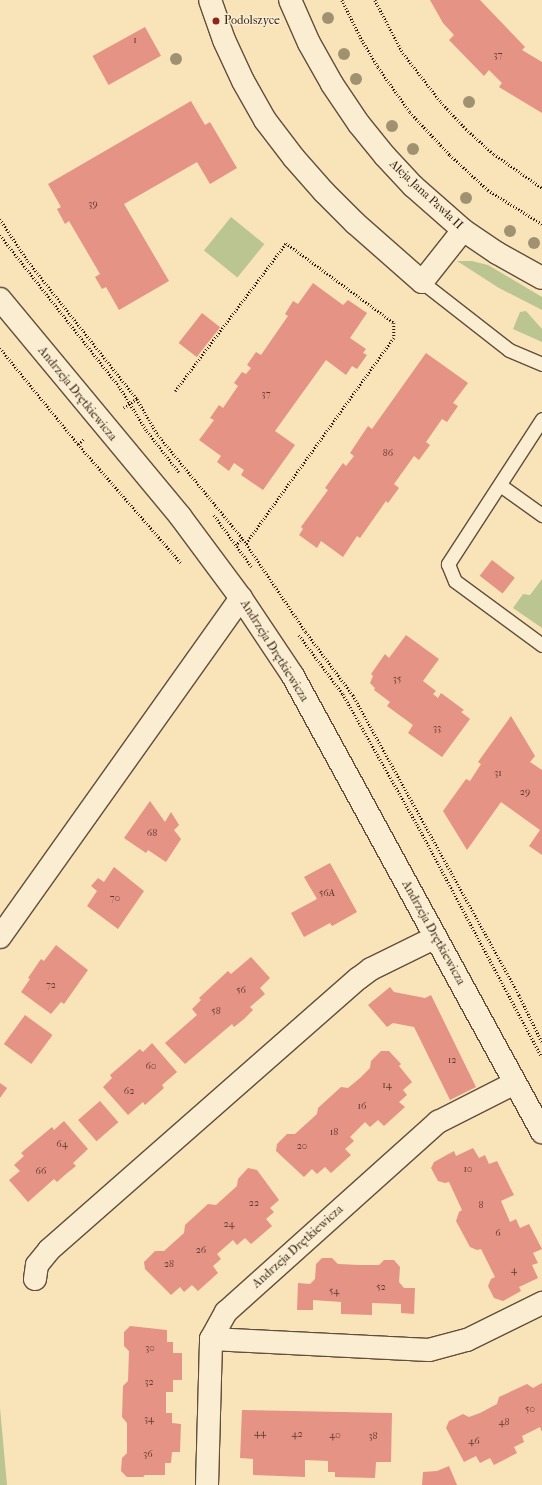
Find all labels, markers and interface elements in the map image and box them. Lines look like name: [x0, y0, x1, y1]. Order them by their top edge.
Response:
place label: Podolszyce: [224, 14, 280, 28]
marker: Podolszyce: [211, 16, 221, 26]
house number: 1: [133, 35, 137, 47]
house number: 37: [494, 50, 502, 62]
street label: Aleja Jana Pawła II: [386, 157, 466, 233]
house number: 39: [88, 199, 98, 211]
street label: Andrzeja Drętkiewicza: [35, 344, 119, 444]
house number: 37: [262, 389, 270, 401]
house number: 86: [383, 448, 393, 460]
street label: Andrzeja Drętkiewicza: [237, 597, 311, 705]
house number: 35: [393, 674, 401, 686]
house number: 33: [433, 723, 441, 735]
house number: 31: [494, 768, 502, 780]
house number: 29: [520, 787, 530, 799]
house number: 68: [147, 828, 157, 840]
street label: Andrzeja Drętkiewicza: [398, 878, 468, 988]
house number: 56A: [319, 888, 335, 900]
house number: 70: [110, 893, 120, 905]
house number: 72: [46, 980, 56, 992]
house number: 56: [236, 985, 246, 997]
house number: 58: [211, 1006, 221, 1018]
house number: 12: [448, 1055, 456, 1067]
house number: 60: [146, 1061, 156, 1073]
house number: 14: [382, 1080, 392, 1092]
house number: 62: [124, 1086, 134, 1098]
house number: 16: [358, 1101, 366, 1113]
house number: 18: [330, 1127, 338, 1139]
house number: 64: [56, 1139, 68, 1151]
house number: 20: [297, 1141, 307, 1153]
house number: 10: [463, 1164, 473, 1176]
house number: 66: [36, 1166, 46, 1178]
house number: 22: [249, 1198, 259, 1210]
house number: 8: [478, 1200, 484, 1212]
street label: Andrzeja Drętkiewicza: [250, 1202, 346, 1292]
house number: 24: [223, 1219, 235, 1231]
house number: 6: [495, 1228, 501, 1240]
house number: 26: [196, 1245, 206, 1257]
house number: 28: [164, 1259, 174, 1271]
house number: 4: [511, 1265, 517, 1277]
house number: 52: [376, 1282, 386, 1294]
house number: 54: [329, 1286, 339, 1298]
house number: 30: [145, 1343, 155, 1355]
house number: 32: [144, 1377, 154, 1389]
house number: 50: [525, 1404, 535, 1416]
house number: 34: [144, 1414, 154, 1426]
house number: 48: [499, 1417, 509, 1429]
house number: 44: [254, 1428, 266, 1440]
house number: 42: [291, 1429, 303, 1441]
house number: 40: [329, 1430, 341, 1442]
house number: 38: [368, 1431, 378, 1443]
house number: 46: [468, 1436, 480, 1448]
house number: 36: [143, 1449, 153, 1461]

